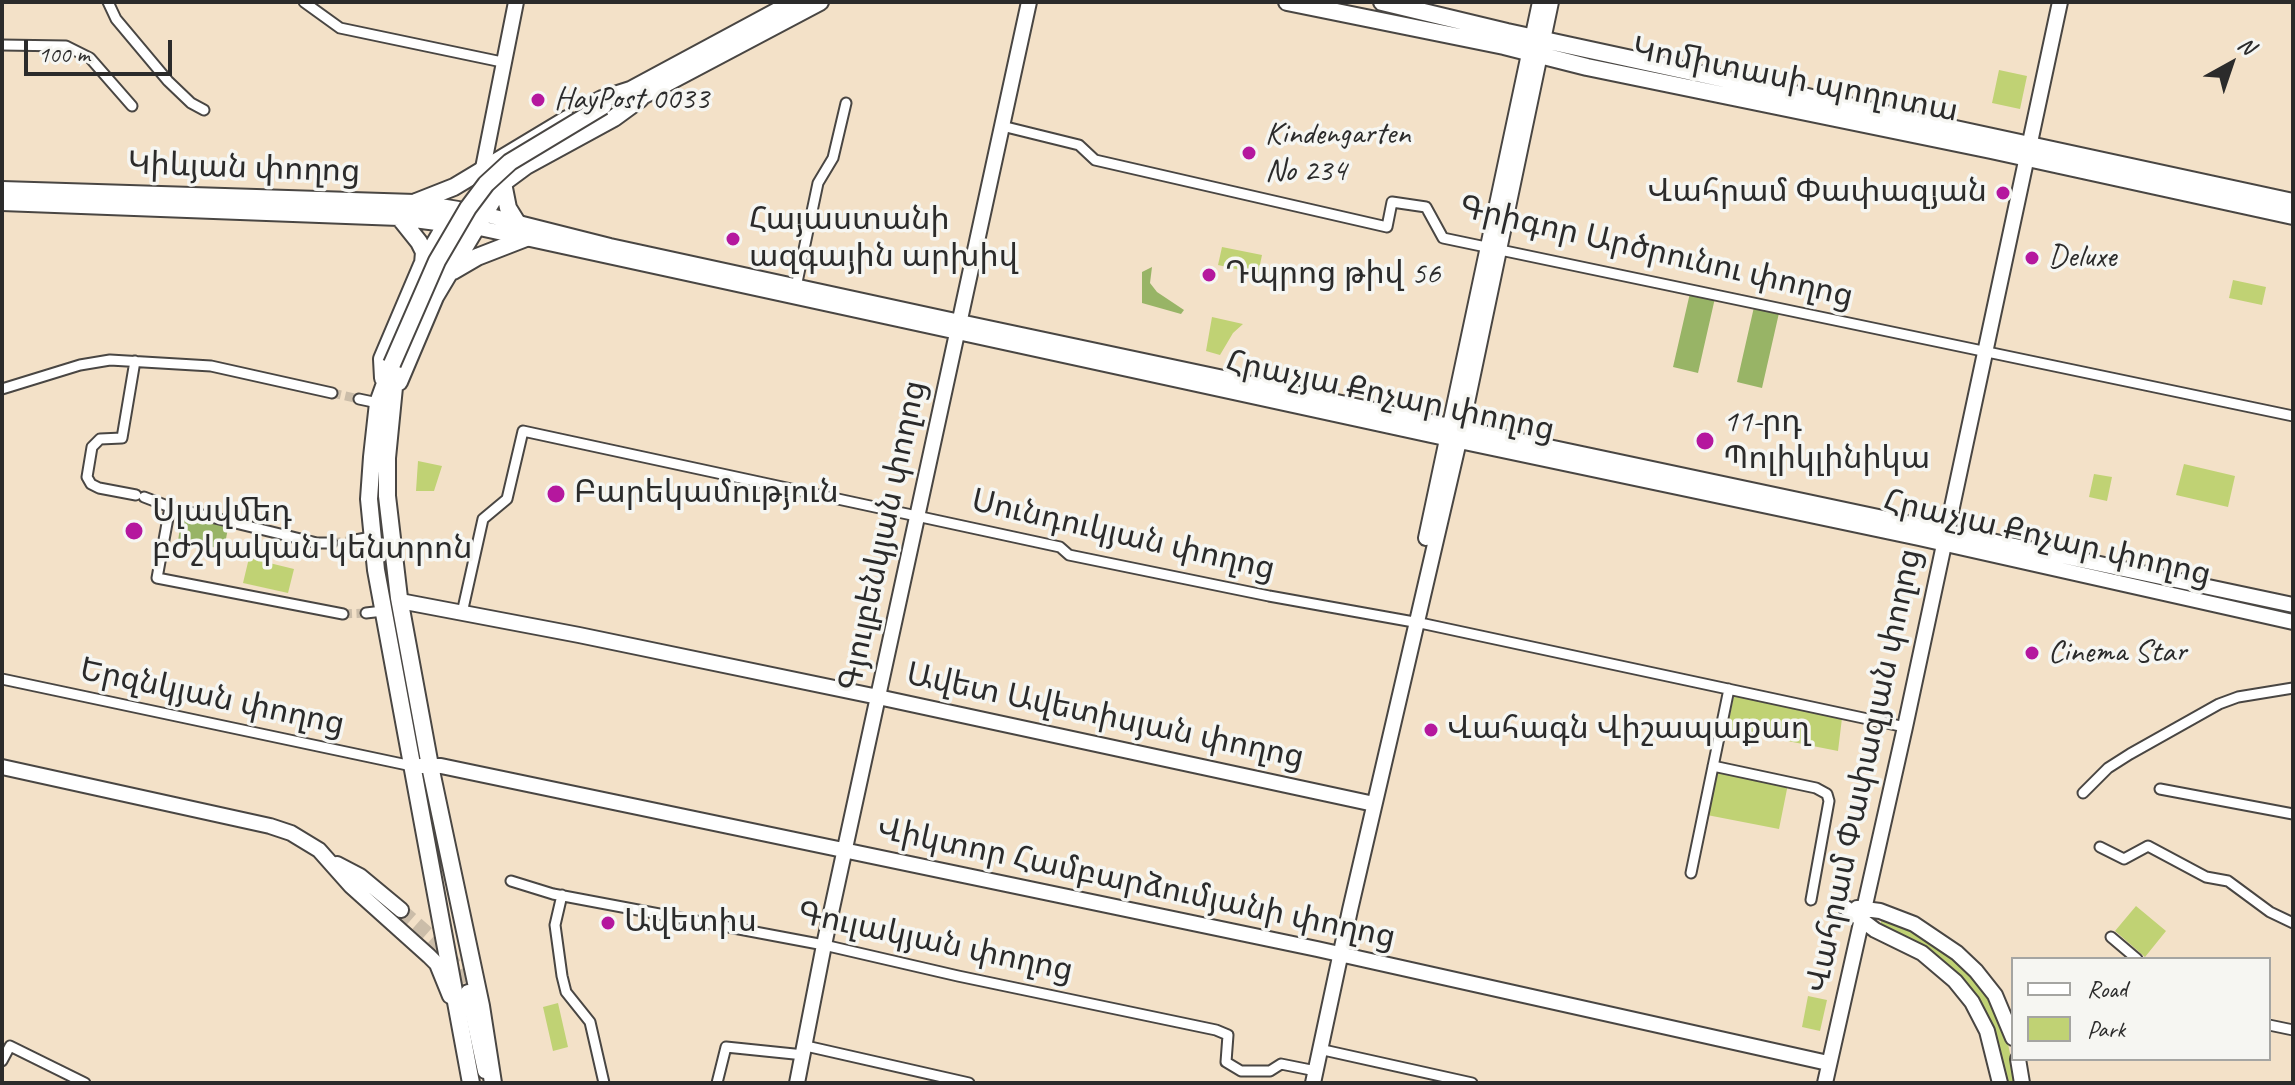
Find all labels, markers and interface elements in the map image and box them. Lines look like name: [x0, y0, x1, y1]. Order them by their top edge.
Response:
scale bar: [28, 24, 176, 74]
north arrow: [2191, 24, 2271, 104]
street label: Կոմիտասի պողոտա: [1629, 31, 1961, 131]
text: N: [2232, 31, 2261, 61]
text: 100 m: [38, 39, 90, 69]
place label: HayPost 0033: [554, 81, 709, 119]
marker: HayPost 0033: [529, 91, 547, 109]
place label: Kindengarten No 234: [1265, 116, 1410, 191]
marker: Kindengarten No 234: [1240, 144, 1258, 162]
street label: Կիևյան փողոց: [127, 146, 361, 192]
place label: Վահրամ Փափազյան: [1647, 174, 1987, 212]
marker: Վահրամ Փափազյան: [1994, 184, 2012, 202]
street label: Գրիգոր Արծրունու փողոց: [1455, 189, 1857, 317]
place label: Հայաստանի ազգային արխիվ: [749, 202, 1018, 277]
marker: Հայաստանի ազգային արխիվ: [724, 230, 742, 248]
place label: Deluxe: [2048, 239, 2116, 277]
marker: Deluxe: [2023, 249, 2041, 267]
place label: Դպրոց թիվ 56: [1225, 256, 1440, 294]
marker: Դպրոց թիվ 56: [1200, 266, 1218, 284]
street label: Հրաչյա Քոչար փողոց: [1222, 343, 1558, 451]
street label: Գյուլբենկյան փողոց: [832, 377, 936, 695]
place label: 11-րդ Պոլիկլինիկա: [1723, 404, 1930, 479]
marker: 11-րդ Պոլիկլինիկա: [1694, 430, 1716, 452]
place label: Բարեկամություն: [574, 475, 839, 513]
street label: Սունդուկյան փողոց: [968, 482, 1278, 590]
marker: Բարեկամություն: [545, 483, 567, 505]
street label: Հրաչյա Քոչար փողոց: [1880, 483, 2214, 595]
place label: Սլավմեդ բժշկական կենտրոն: [152, 494, 472, 569]
marker: Սլավմեդ բժշկական կենտրոն: [123, 520, 145, 542]
street label: Վահրամ Փափազյան փողոց: [1799, 545, 1931, 997]
place label: Cinema Star: [2048, 634, 2187, 672]
marker: Cinema Star: [2023, 644, 2041, 662]
street label: Երզնկյան փողոց: [76, 651, 348, 745]
street label: Ավետ Ավետիսյան փողոց: [903, 656, 1307, 778]
place label: Վահագն Վիշապաքաղ: [1447, 711, 1810, 749]
marker: Վահագն Վիշապաքաղ: [1422, 721, 1440, 739]
street label: Վիկտոր Համբարձումյանի փողոց: [873, 810, 1399, 958]
street label: Գուլակյան փողոց: [794, 895, 1076, 991]
place label: Ավետիս: [624, 904, 757, 942]
marker: Ավետիս: [599, 914, 617, 932]
legend: [2011, 957, 2271, 1061]
text: Road: [2087, 974, 2127, 1004]
text: Park: [2087, 1014, 2125, 1044]

